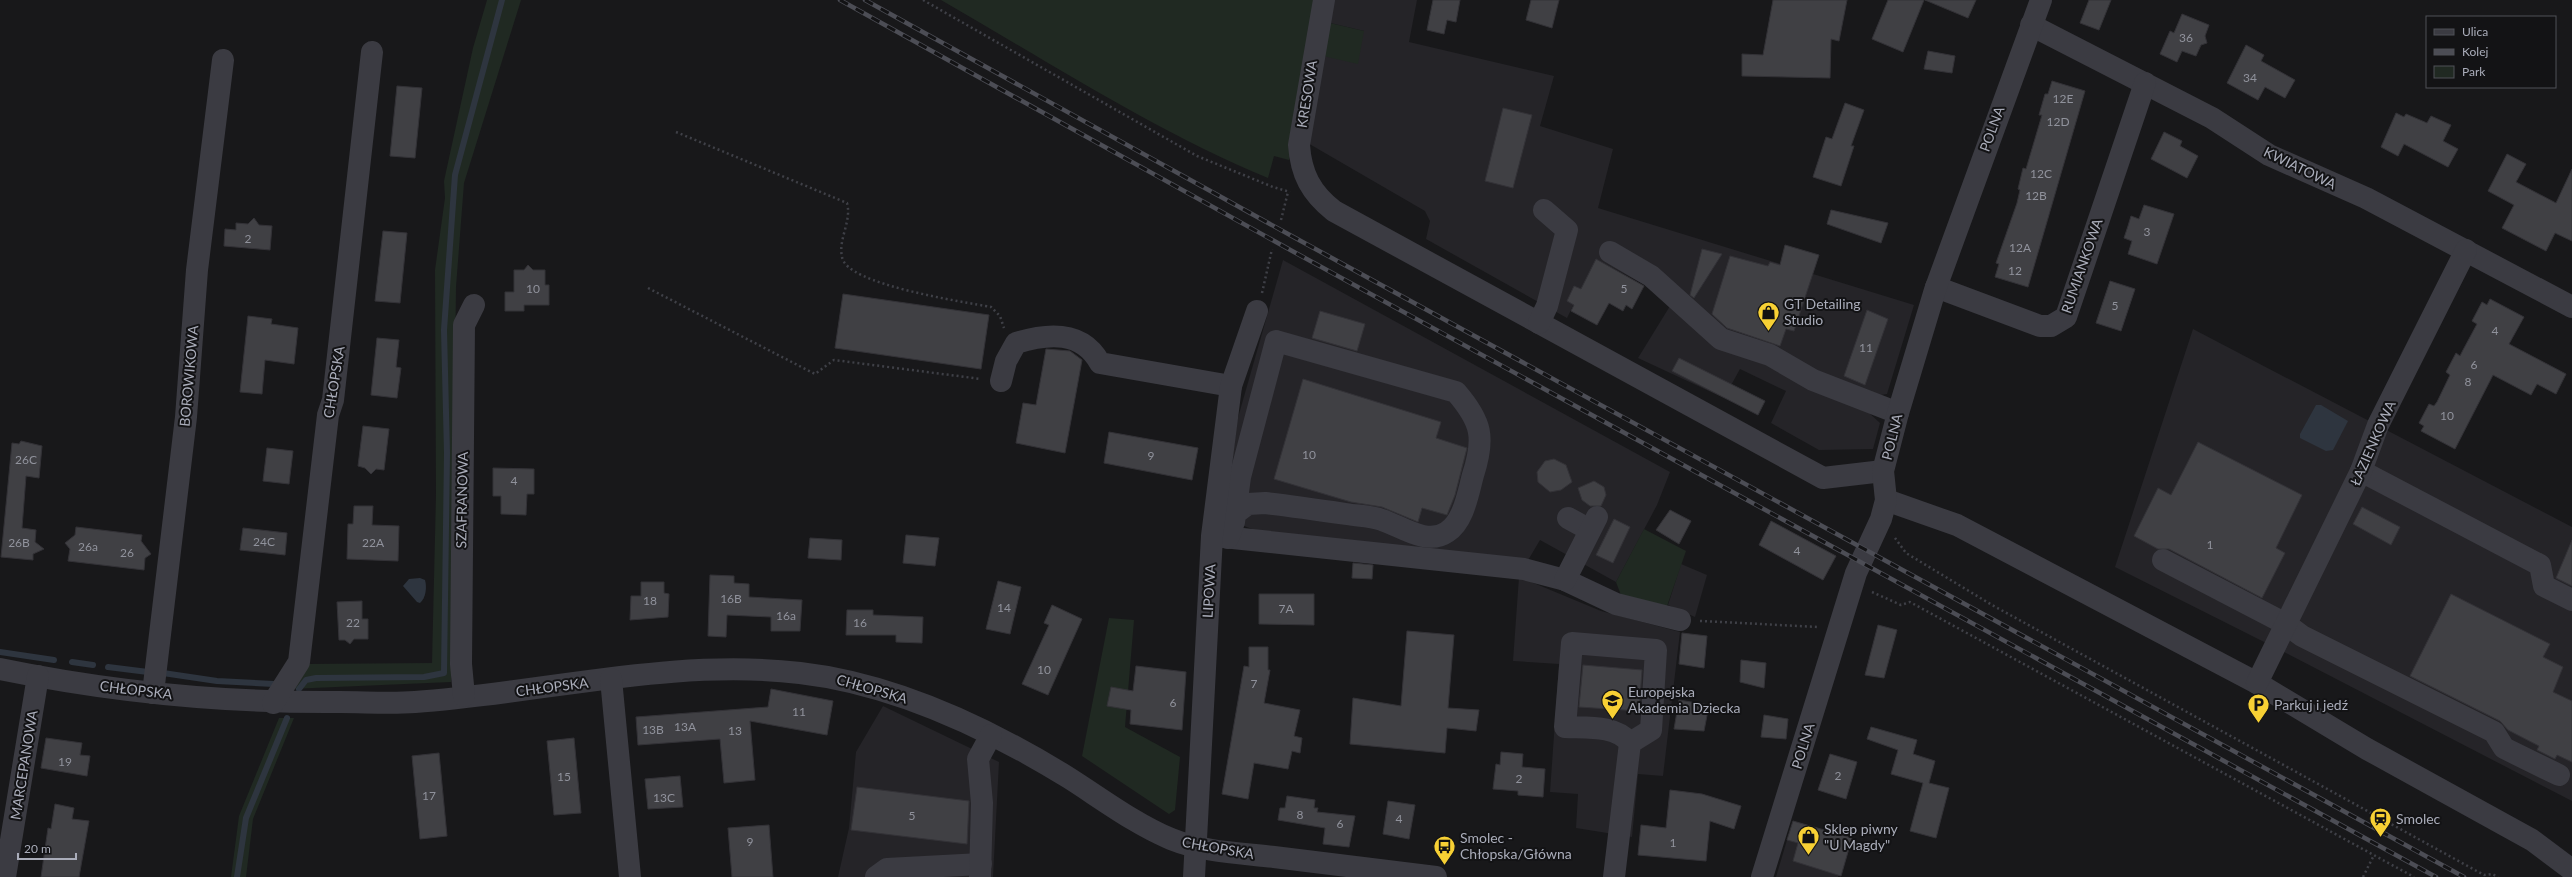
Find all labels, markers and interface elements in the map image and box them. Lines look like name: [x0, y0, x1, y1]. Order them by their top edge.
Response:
legend: [2426, 16, 2556, 88]
text: Ulica: [2462, 24, 2488, 39]
house number: 36: [2179, 30, 2193, 45]
text: Kolej: [2462, 44, 2488, 59]
street label: KRESOWA: [1293, 58, 1320, 129]
text: Park: [2462, 64, 2486, 79]
house number: 34: [2243, 70, 2257, 85]
house number: 12E: [2053, 91, 2073, 106]
street label: POLNA: [1976, 103, 2008, 154]
house number: 12D: [2046, 114, 2070, 129]
street label: KWIATOWA: [2261, 143, 2340, 193]
house number: 12C: [2030, 166, 2052, 181]
house number: 12B: [2025, 188, 2047, 203]
street label: RUMIANKOWA: [2057, 216, 2106, 316]
house number: 3: [2144, 224, 2151, 239]
house number: 2: [245, 231, 252, 246]
house number: 12A: [2009, 240, 2032, 255]
house number: 12: [2008, 263, 2022, 278]
house number: 10: [526, 281, 540, 296]
house number: 5: [1621, 281, 1628, 296]
place label: GT Detailing Studio: [1784, 295, 1861, 328]
house number: 5: [2112, 298, 2119, 313]
shop icon: GT Detailing Studio: [1755, 299, 1781, 332]
house number: 4: [2492, 323, 2499, 338]
street label: BOROWIKOWA: [176, 324, 201, 427]
house number: 11: [1859, 340, 1873, 355]
street label: CHŁOPSKA: [319, 344, 348, 419]
house number: 6: [2471, 357, 2478, 372]
house number: 8: [2465, 374, 2472, 389]
street label: ŁAZIENKOWA: [2346, 397, 2399, 488]
house number: 10: [2440, 408, 2454, 423]
street label: POLNA: [1878, 412, 1906, 462]
house number: 10: [1302, 447, 1316, 462]
house number: 9: [1148, 448, 1155, 463]
street label: SZAFRANOWA: [452, 451, 471, 549]
house number: 26C: [15, 452, 37, 467]
house number: 4: [511, 473, 518, 488]
house number: 24C: [253, 534, 275, 549]
house number: 26B: [8, 535, 30, 550]
house number: 22A: [362, 535, 385, 550]
house number: 1: [2207, 537, 2214, 552]
house number: 26a: [78, 539, 98, 554]
house number: 4: [1794, 543, 1801, 558]
house number: 26: [120, 545, 134, 560]
street label: LIPOWA: [1199, 563, 1218, 618]
house number: 16B: [720, 591, 742, 606]
house number: 18: [643, 593, 657, 608]
house number: 14: [997, 600, 1011, 615]
house number: 7A: [1278, 601, 1294, 616]
house number: 16a: [776, 608, 796, 623]
house number: 22: [346, 615, 360, 630]
house number: 16: [853, 615, 867, 630]
house number: 10: [1037, 662, 1051, 677]
street label: CHŁOPSKA: [835, 670, 910, 707]
street label: CHŁOPSKA: [515, 674, 590, 699]
house number: 7: [1251, 676, 1258, 691]
street label: CHŁOPSKA: [99, 677, 174, 702]
place label: Europejska Akademia Dziecka: [1628, 683, 1741, 716]
school or university icon: Europejska Akademia Dziecka: [1600, 687, 1626, 720]
parking icon: Parkuj i jedź: [2245, 692, 2271, 725]
house number: 6: [1170, 695, 1177, 710]
place label: Parkuj i jedź: [2274, 696, 2348, 713]
house number: 11: [792, 704, 806, 719]
street label: MARCEPANOWA: [6, 708, 41, 821]
house number: 13A: [674, 719, 697, 734]
street label: POLNA: [1788, 720, 1818, 771]
house number: 13B: [642, 722, 664, 737]
house number: 13: [728, 723, 742, 738]
house number: 19: [58, 754, 72, 769]
house number: 2: [1835, 768, 1842, 783]
house number: 15: [557, 769, 571, 784]
house number: 2: [1516, 771, 1523, 786]
house number: 17: [422, 788, 436, 803]
house number: 13C: [653, 790, 675, 805]
station icon: Smolec: [2367, 806, 2393, 839]
house number: 8: [1297, 807, 1304, 822]
house number: 5: [909, 808, 916, 823]
place label: Smolec: [2396, 810, 2441, 827]
house number: 4: [1396, 811, 1403, 826]
house number: 6: [1337, 816, 1344, 831]
place label: Sklep piwny "U Magdy": [1824, 820, 1899, 853]
shop icon: Sklep piwny "U Magdy": [1795, 824, 1821, 857]
place label: Smolec - Chłopska/Główna: [1460, 829, 1572, 862]
street label: CHŁOPSKA: [1181, 833, 1256, 862]
bus stop icon: Smolec - Chłopska/Główna: [1431, 833, 1457, 866]
house number: 9: [747, 834, 754, 849]
scale bar: [18, 835, 76, 861]
house number: 1: [1670, 835, 1677, 850]
text: 20 m: [24, 841, 51, 856]

